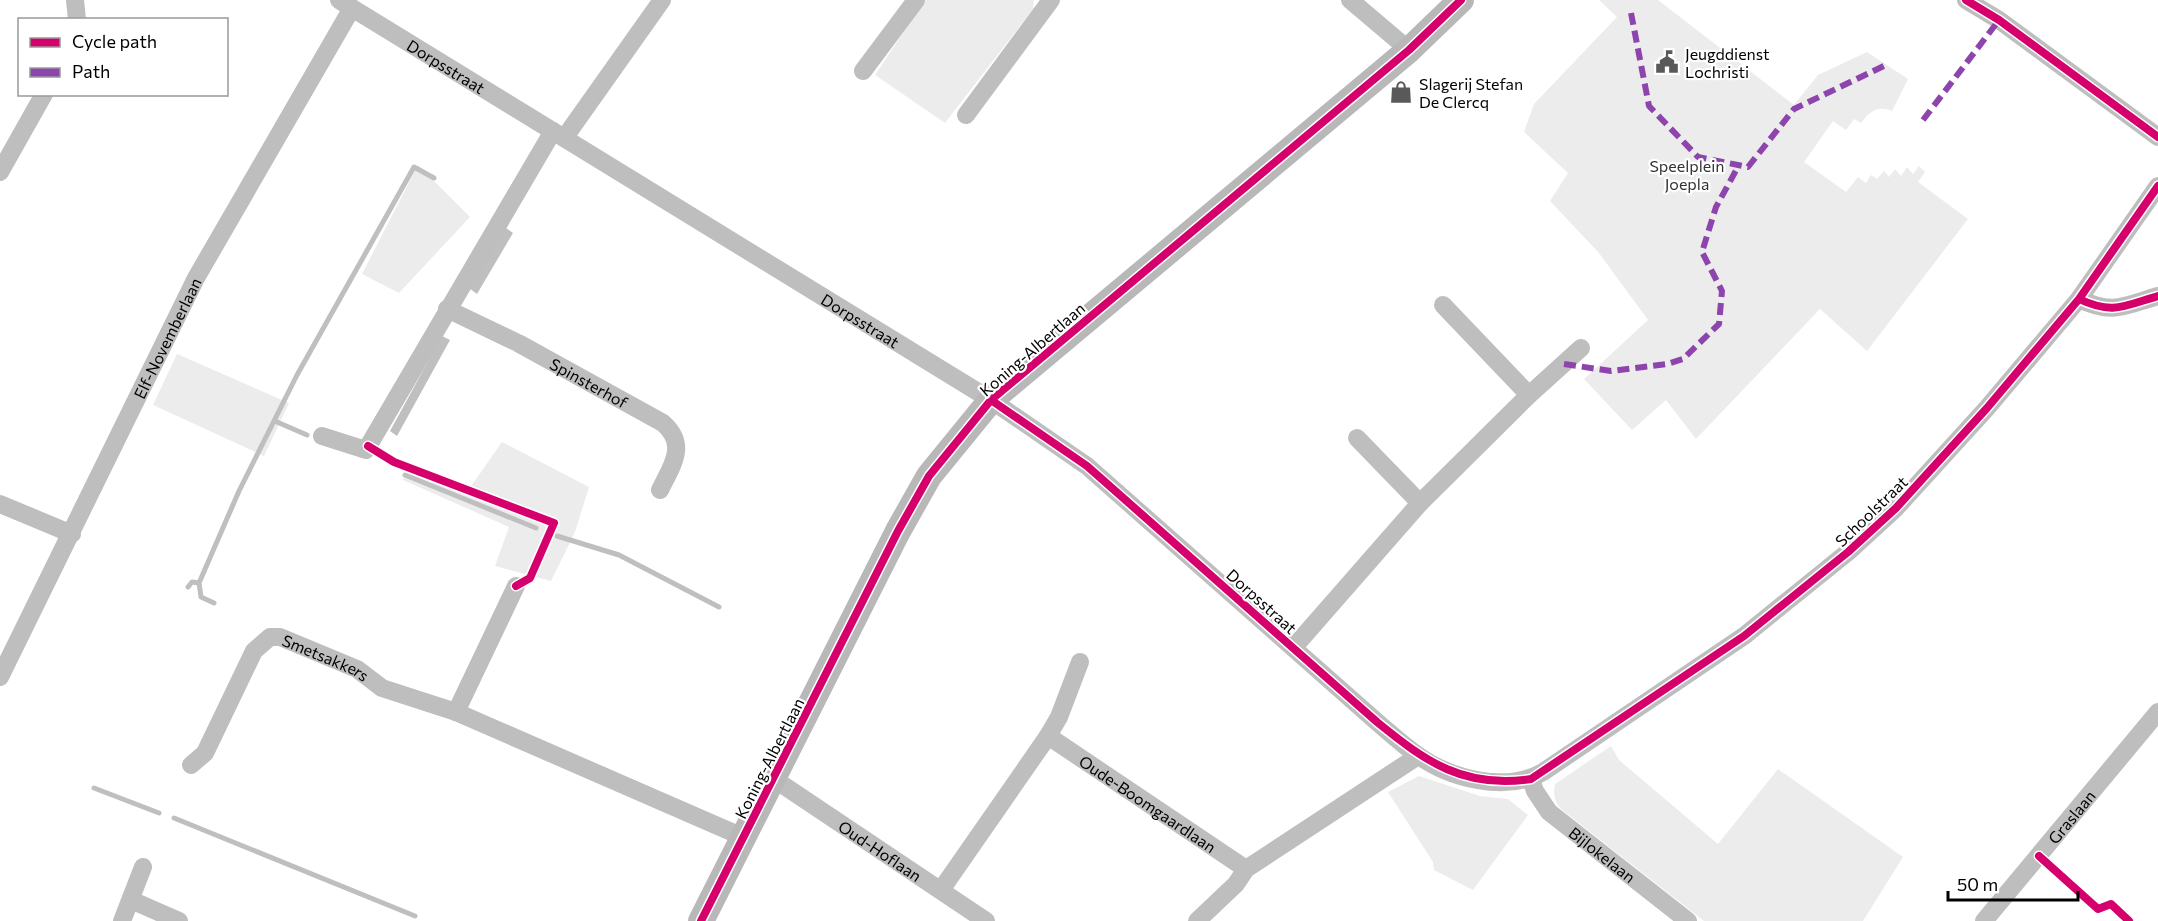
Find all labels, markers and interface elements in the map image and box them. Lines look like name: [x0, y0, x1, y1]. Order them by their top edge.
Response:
legend: [18, 18, 228, 96]
text: Cycle path: [72, 30, 157, 52]
street label: Dorpsstraat: [404, 35, 489, 97]
place label: Jeugddienst Lochristi: [1685, 44, 1770, 81]
public building icon: Jeugddienst Lochristi: [1654, 49, 1680, 75]
text: Path: [72, 60, 110, 82]
place label: Slagerij Stefan De Clercq: [1419, 74, 1523, 111]
shop icon: Slagerij Stefan De Clercq: [1388, 79, 1414, 105]
park label: Speelplein Joepla: [1649, 156, 1725, 193]
street label: Elf-Novemberlaan: [129, 274, 204, 401]
street label: Dorpsstraat: [818, 289, 903, 351]
street label: Koning-Albertlaan: [976, 298, 1088, 400]
street label: Spinsterhof: [547, 353, 632, 412]
street label: Schoolstraat: [1831, 472, 1911, 550]
street label: Dorpsstraat: [1223, 565, 1301, 638]
street label: Smetsakkers: [280, 630, 373, 685]
street label: Koning-Albertlaan: [730, 694, 808, 822]
street label: Oude-Boomgaardlaan: [1076, 751, 1220, 856]
street label: Graslaan: [2043, 786, 2099, 847]
street label: Oud-Hoflaan: [835, 816, 925, 885]
street label: Bijlokelaan: [1566, 822, 1640, 886]
scale bar: [1948, 864, 2078, 902]
text: 50 m: [1957, 873, 1998, 895]

